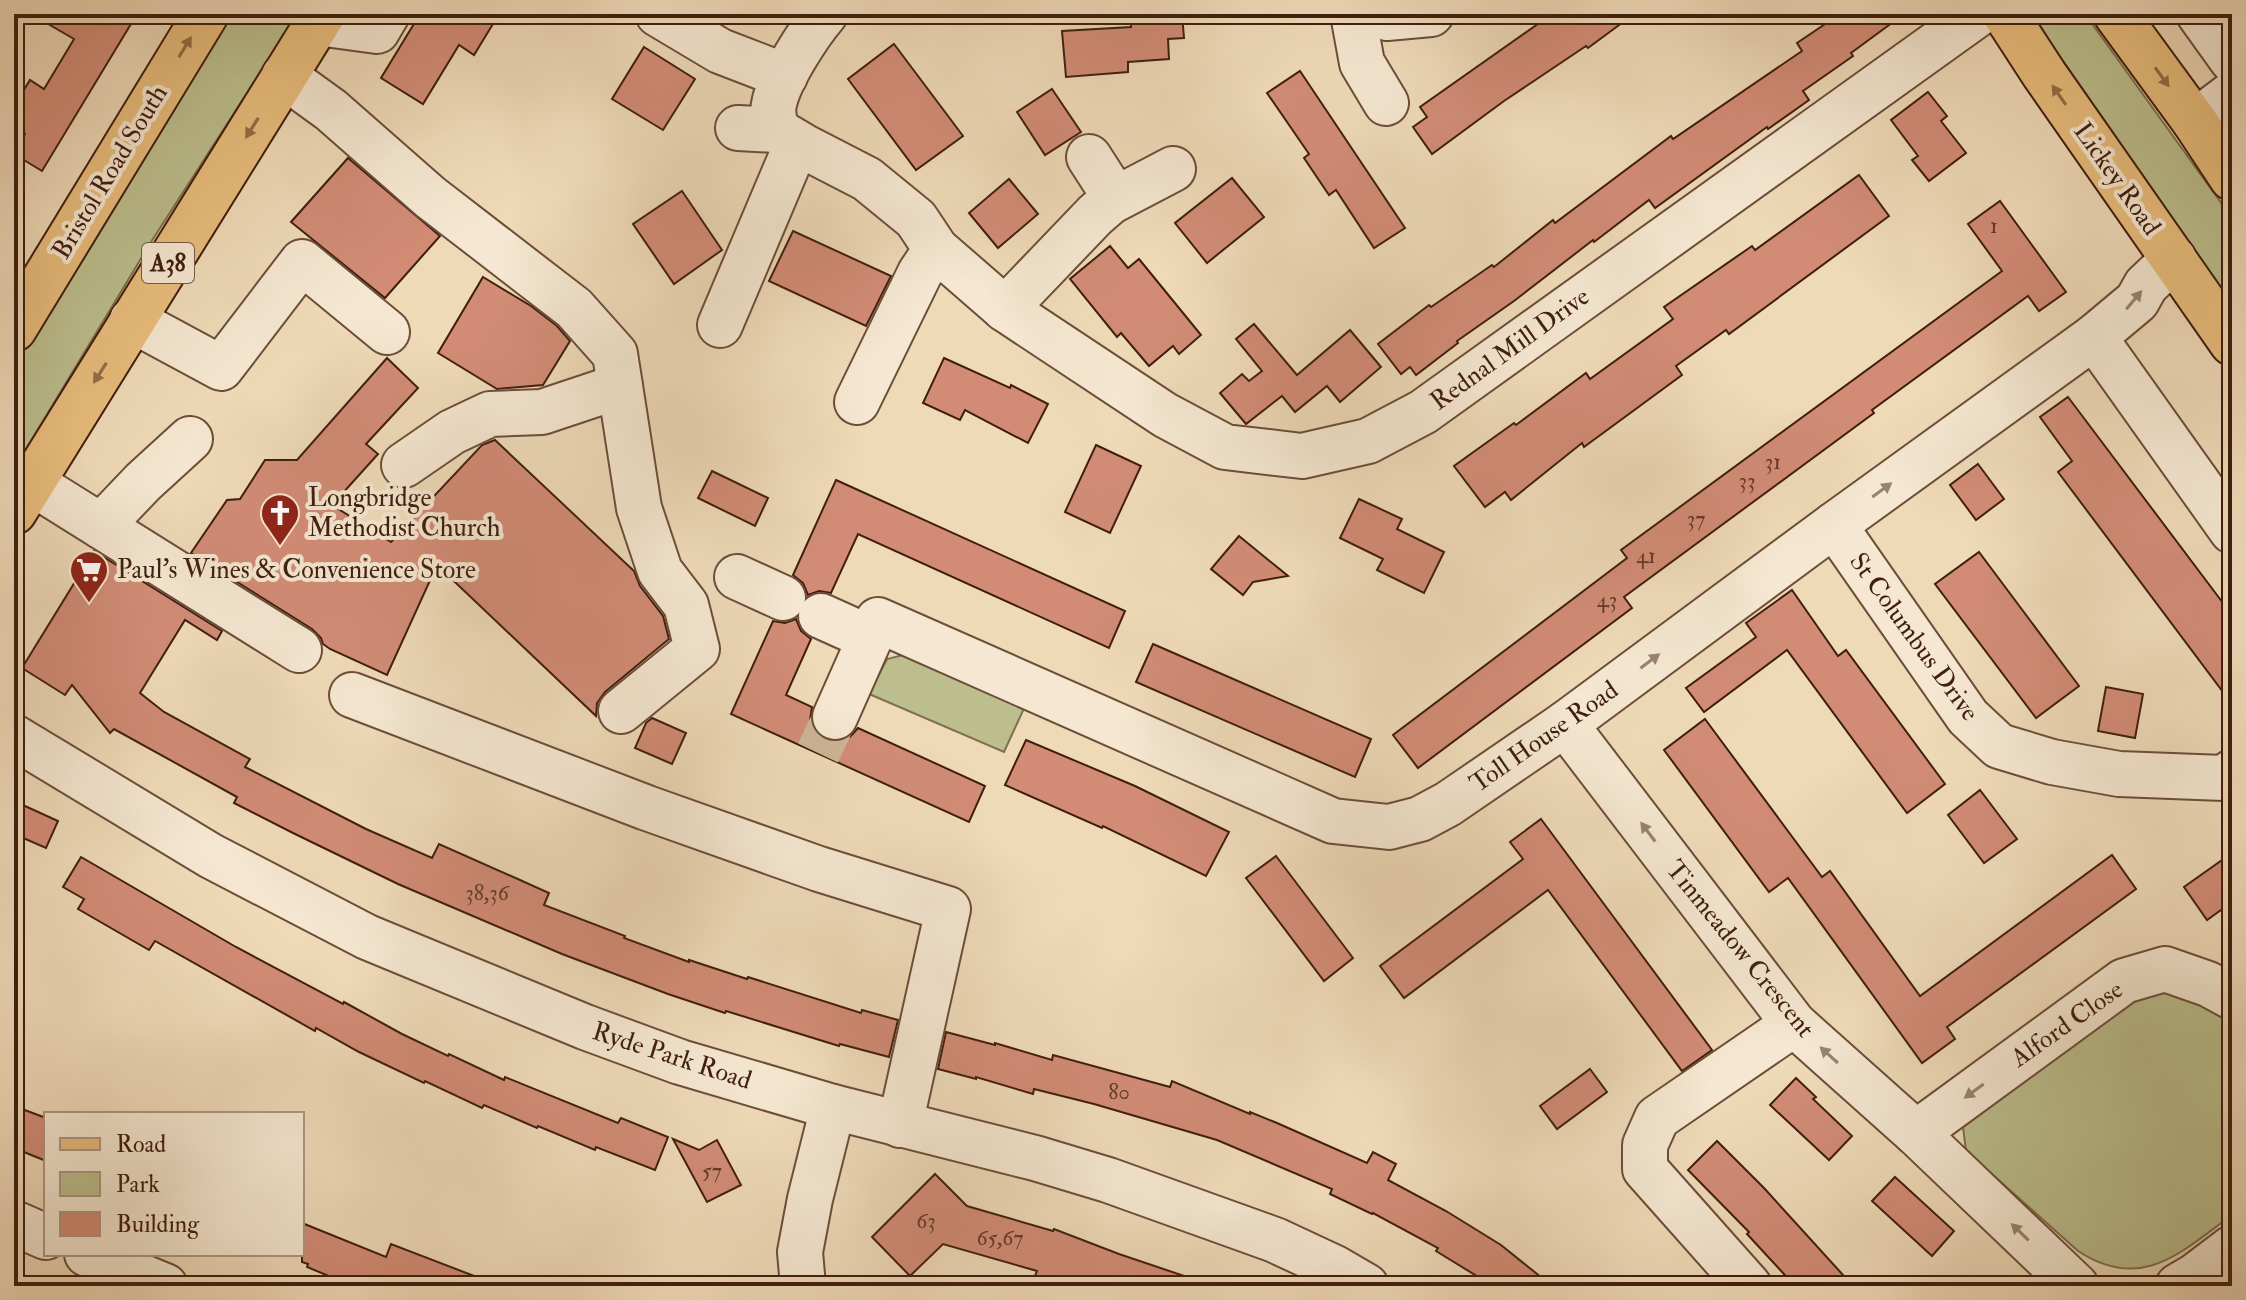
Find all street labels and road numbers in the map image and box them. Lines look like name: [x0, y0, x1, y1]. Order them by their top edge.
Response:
street label: Bristol Road South: [45, 79, 175, 265]
street label: Lickey Road: [2067, 116, 2168, 242]
road number: A38: [142, 243, 194, 283]
street label: Rednal Mill Drive: [1424, 281, 1596, 417]
street label: St Columbus Drive: [1842, 547, 1986, 727]
street label: Toll House Road: [1464, 674, 1624, 800]
street label: Tinmeadow Crescent: [1659, 854, 1821, 1044]
street label: Alford Close: [2004, 974, 2129, 1075]
street label: Ryde Park Road: [588, 1015, 756, 1097]

